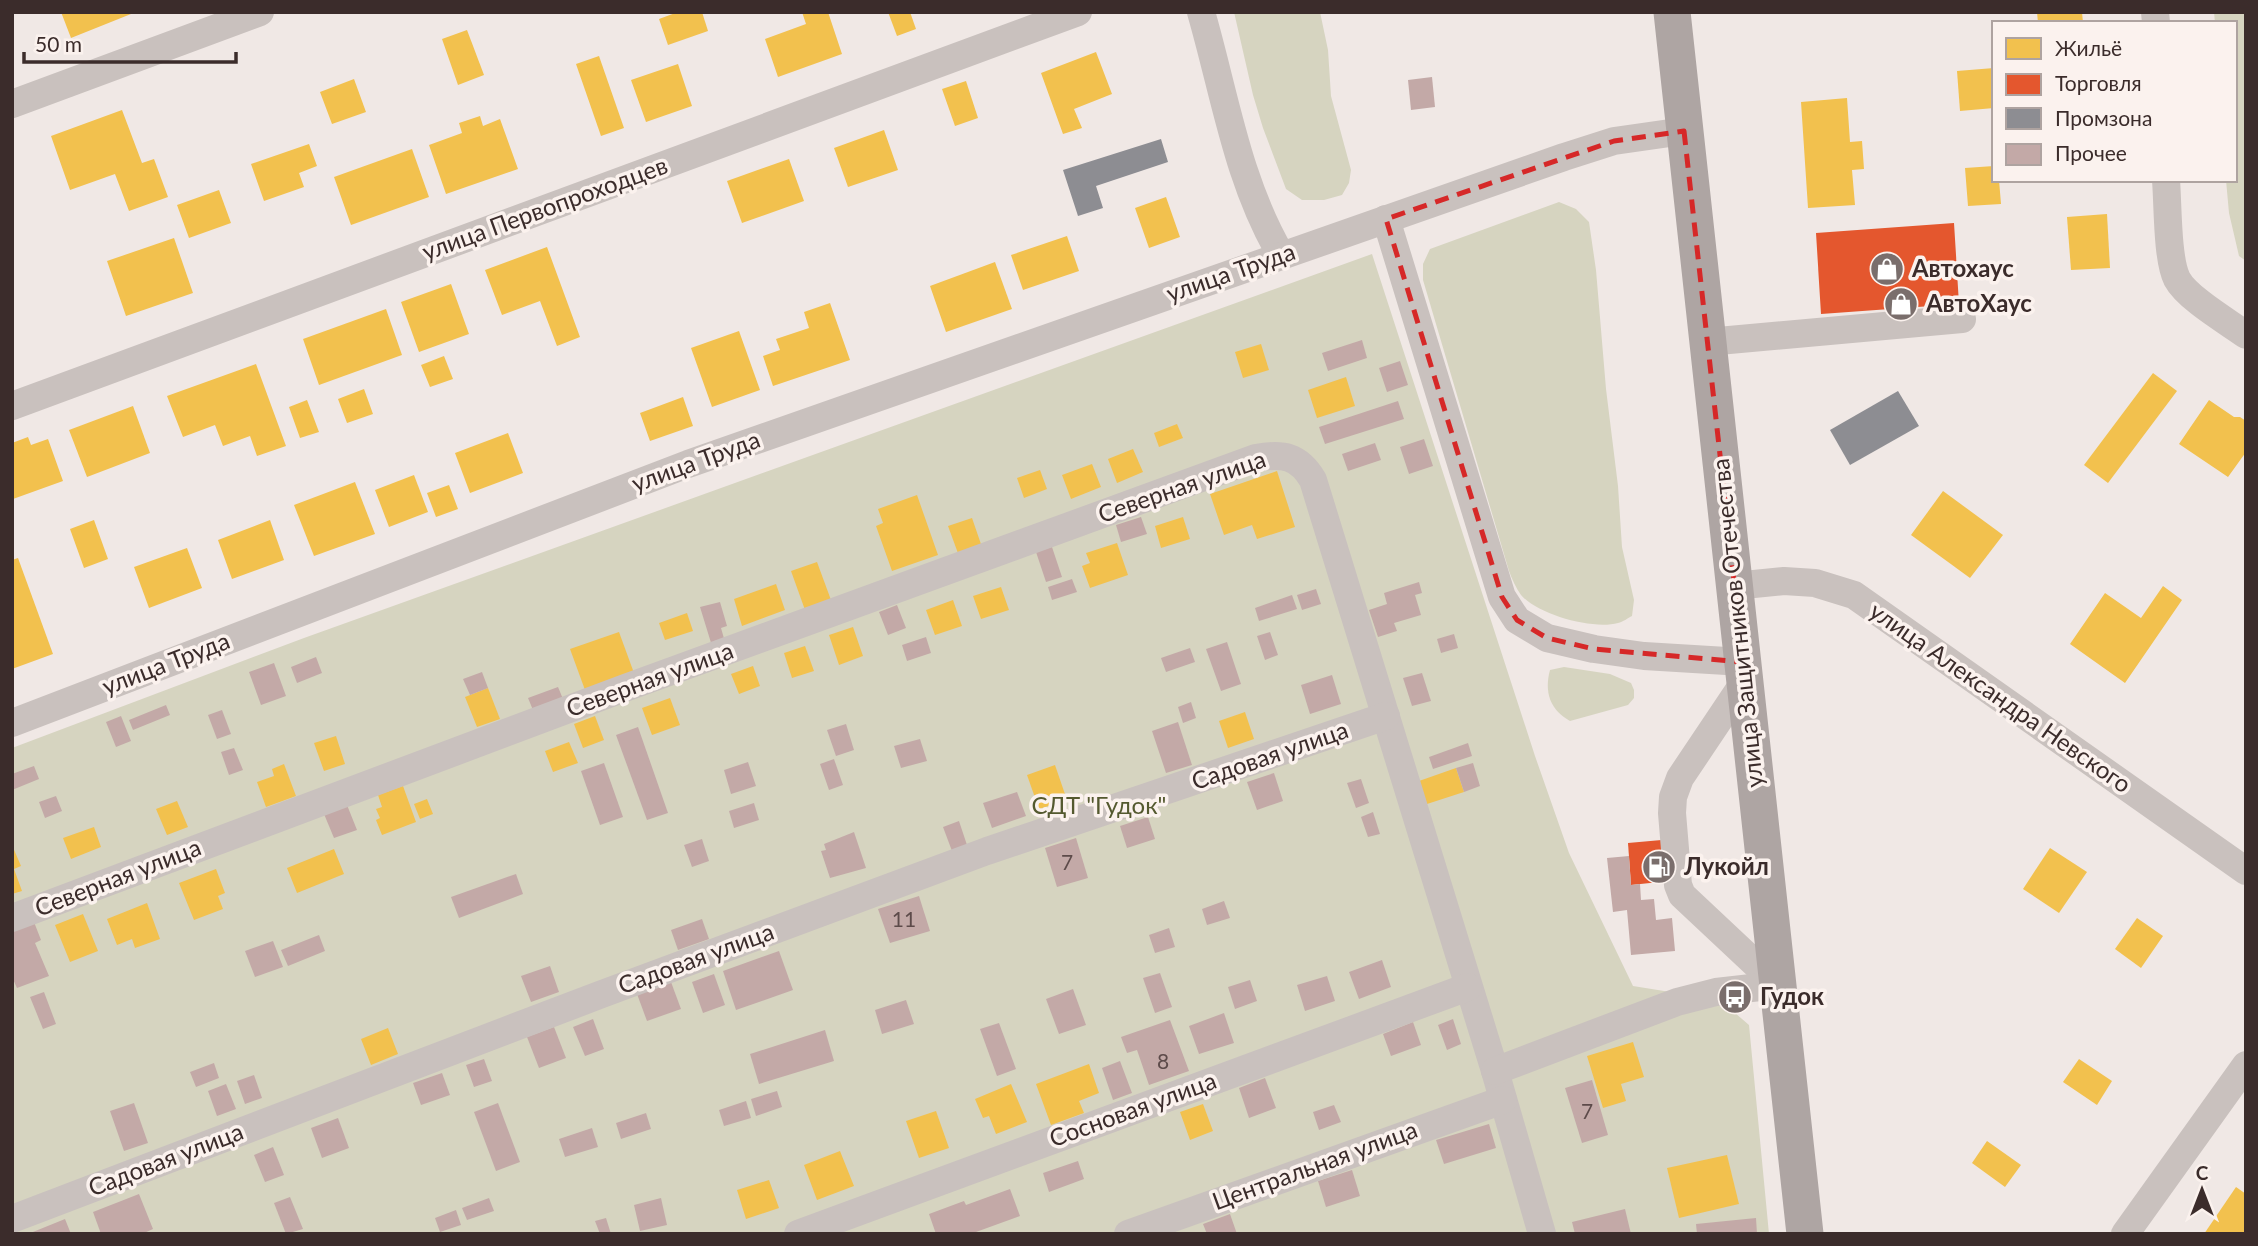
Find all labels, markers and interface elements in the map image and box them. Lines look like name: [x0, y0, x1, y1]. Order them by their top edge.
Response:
scale bar: [24, 21, 236, 65]
legend: [1992, 21, 2237, 182]
text: 50 m: [35, 31, 82, 56]
text: Жильё: [2055, 35, 2122, 60]
text: Торговля: [2055, 70, 2142, 95]
text: Промзона: [2055, 105, 2152, 130]
text: Прочее: [2055, 140, 2127, 165]
street label: улица Первопроходцев: [418, 150, 671, 265]
street label: улица Труда: [1162, 236, 1299, 307]
shop icon: Автохаус: [1868, 250, 1906, 288]
place label: Автохаус: [1911, 253, 2014, 282]
shop icon: АвтоХаус: [1882, 285, 1920, 323]
place label: АвтоХаус: [1925, 288, 2032, 317]
street label: улица Труда: [627, 424, 764, 497]
street label: Северная улица: [1094, 443, 1269, 528]
street label: улица Защитников Отечества: [1705, 457, 1768, 789]
street label: улица Александра Невского: [1865, 595, 2137, 798]
street label: улица Труда: [98, 625, 233, 700]
street label: Северная улица: [562, 635, 737, 722]
street label: Садовая улица: [1187, 714, 1352, 795]
park label: СДТ "Гудок": [1032, 790, 1166, 819]
street label: Северная улица: [30, 832, 205, 922]
fuel station icon: Лукойл: [1640, 848, 1678, 886]
house number: 7: [1061, 849, 1073, 874]
place label: Лукойл: [1683, 851, 1769, 880]
house number: 11: [892, 906, 916, 931]
street label: Садовая улица: [614, 916, 777, 999]
bus stop icon: Гудок: [1716, 978, 1754, 1016]
place label: Гудок: [1760, 981, 1824, 1010]
house number: 8: [1157, 1048, 1169, 1073]
street label: Сосновая улица: [1045, 1065, 1220, 1152]
house number: 7: [1581, 1098, 1593, 1123]
street label: Центральная улица: [1208, 1114, 1421, 1215]
street label: Садовая улица: [84, 1116, 247, 1201]
north arrow: [2167, 1155, 2237, 1225]
text: С: [2196, 1161, 2209, 1184]

